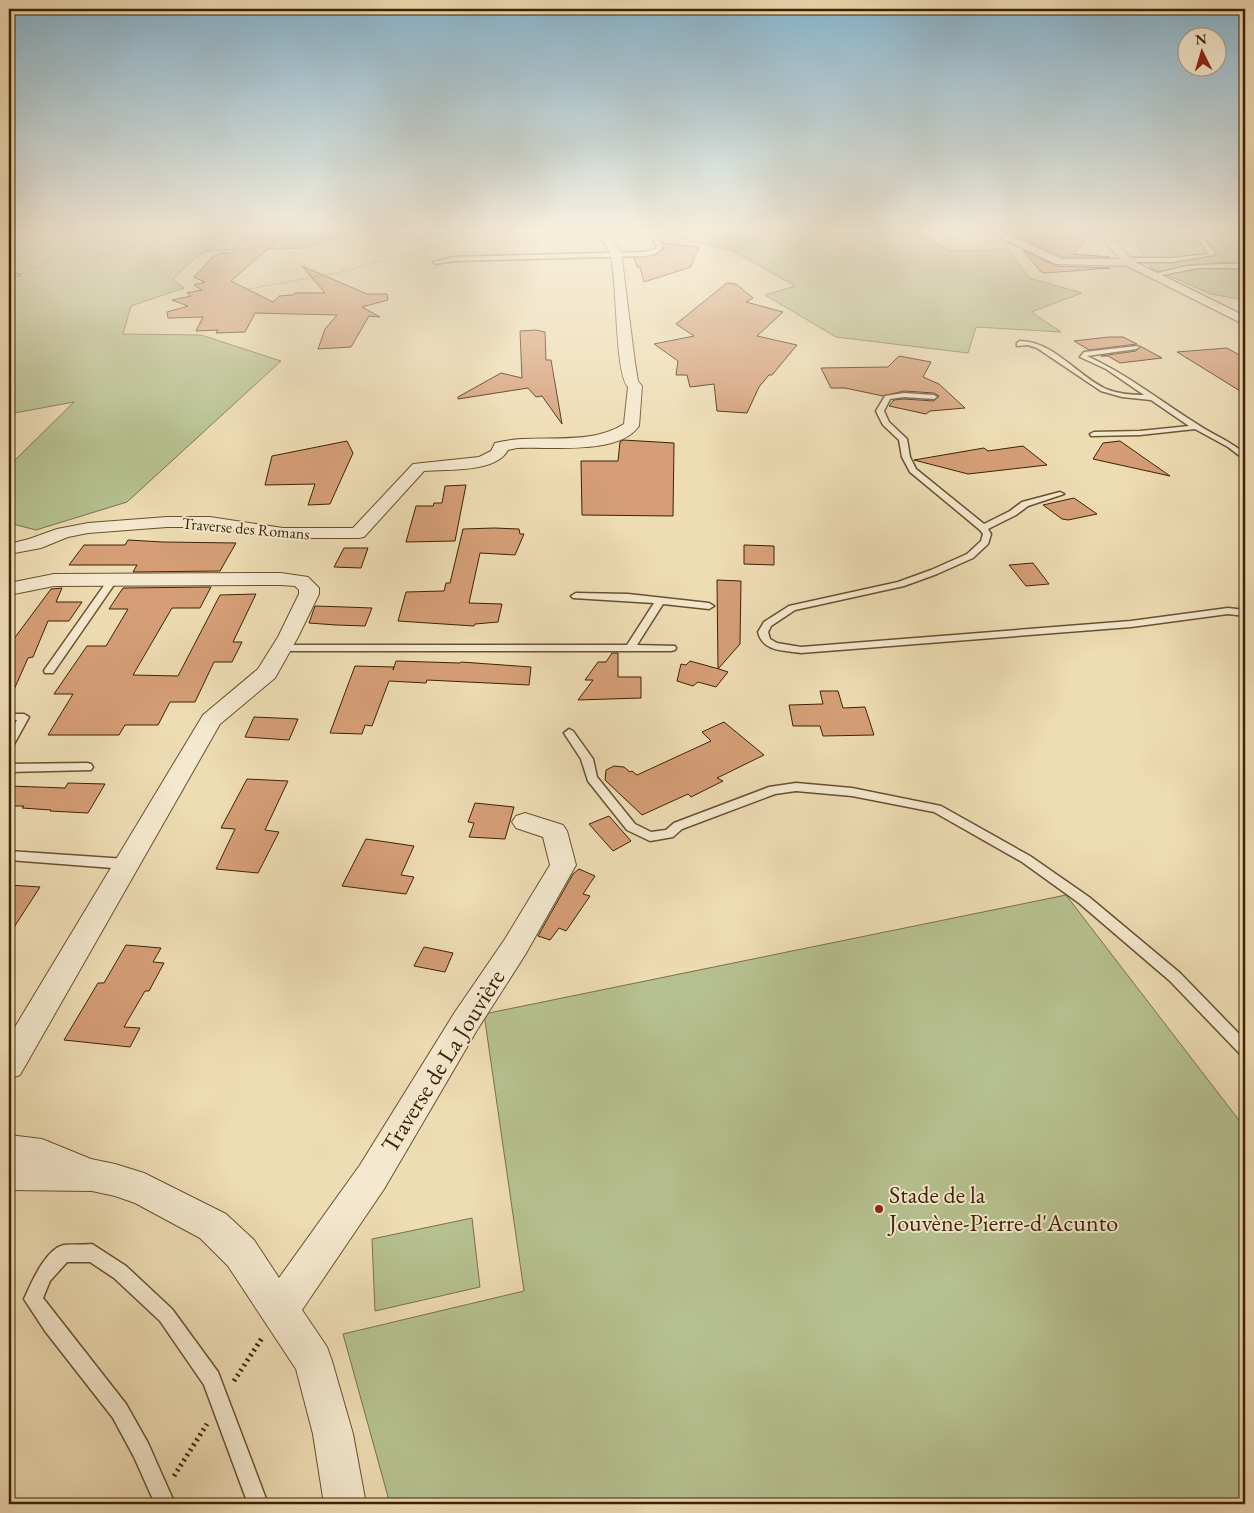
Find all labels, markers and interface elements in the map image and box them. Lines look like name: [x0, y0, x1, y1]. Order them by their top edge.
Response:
north arrow: [1176, 28, 1226, 78]
text: N: [1194, 30, 1208, 49]
street label: Traverse des Romans: [181, 512, 311, 545]
street label: Traverse de La Jouvière: [374, 963, 511, 1158]
place label: Stade de la Jouvène-Pierre-d'Acunto: [887, 1179, 1118, 1238]
marker: Stade de la Jouvène-Pierre-d'Acunto: [873, 1203, 885, 1215]

